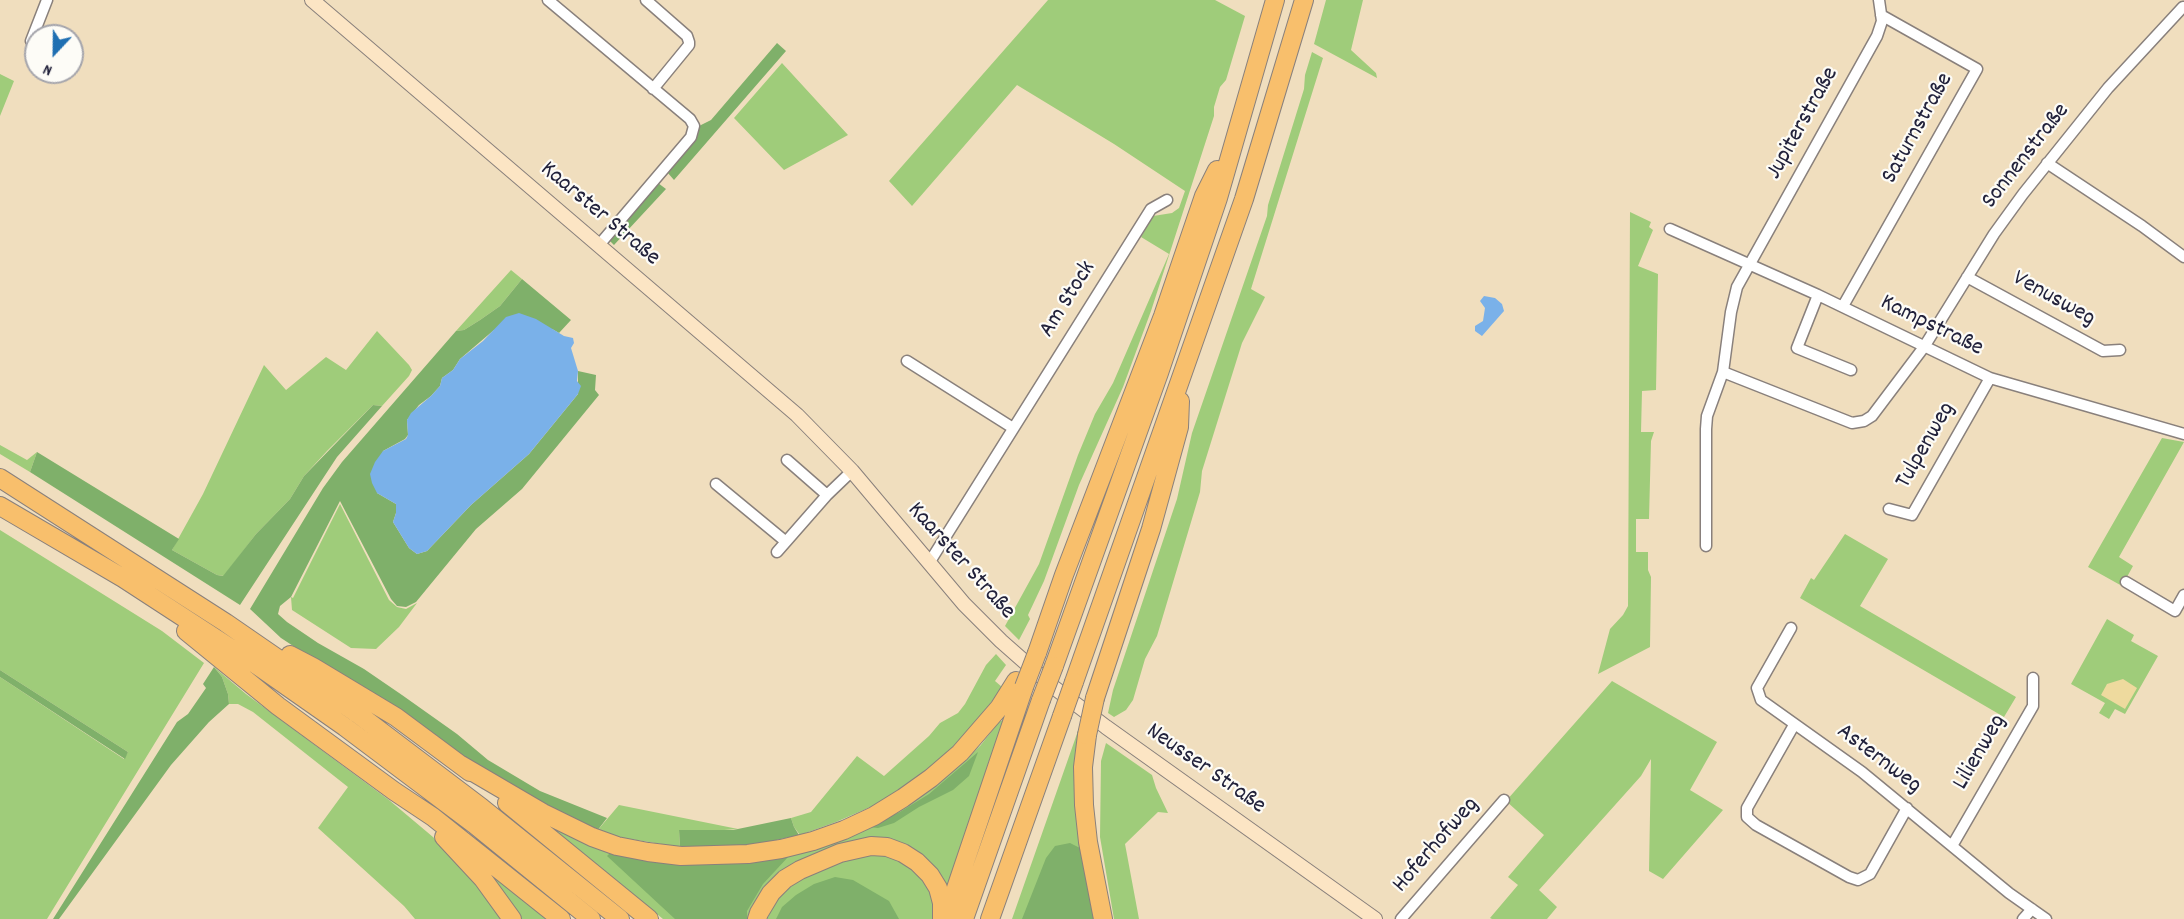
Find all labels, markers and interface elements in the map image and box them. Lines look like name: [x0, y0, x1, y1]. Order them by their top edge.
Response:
north arrow: [24, 24, 84, 84]
text: N: [40, 57, 56, 81]
street label: Jupiterstraße: [1761, 63, 1847, 185]
street label: Saturnstraße: [1877, 69, 1961, 189]
street label: Sonnenstraße: [1977, 98, 2077, 216]
street label: Kaarster Straße: [533, 156, 665, 274]
street label: Am Stock: [1034, 256, 1104, 344]
street label: Venusweg: [2007, 266, 2099, 334]
street label: Kampstraße: [1875, 290, 1987, 364]
street label: Tulpenweg: [1891, 398, 1963, 494]
street label: Kaarster Straße: [900, 497, 1020, 627]
street label: Lilienweg: [1948, 710, 2014, 796]
street label: Neusser Straße: [1140, 718, 1270, 822]
street label: Asternweg: [1830, 719, 1926, 801]
street label: Hoferhofweg: [1388, 792, 1486, 900]

